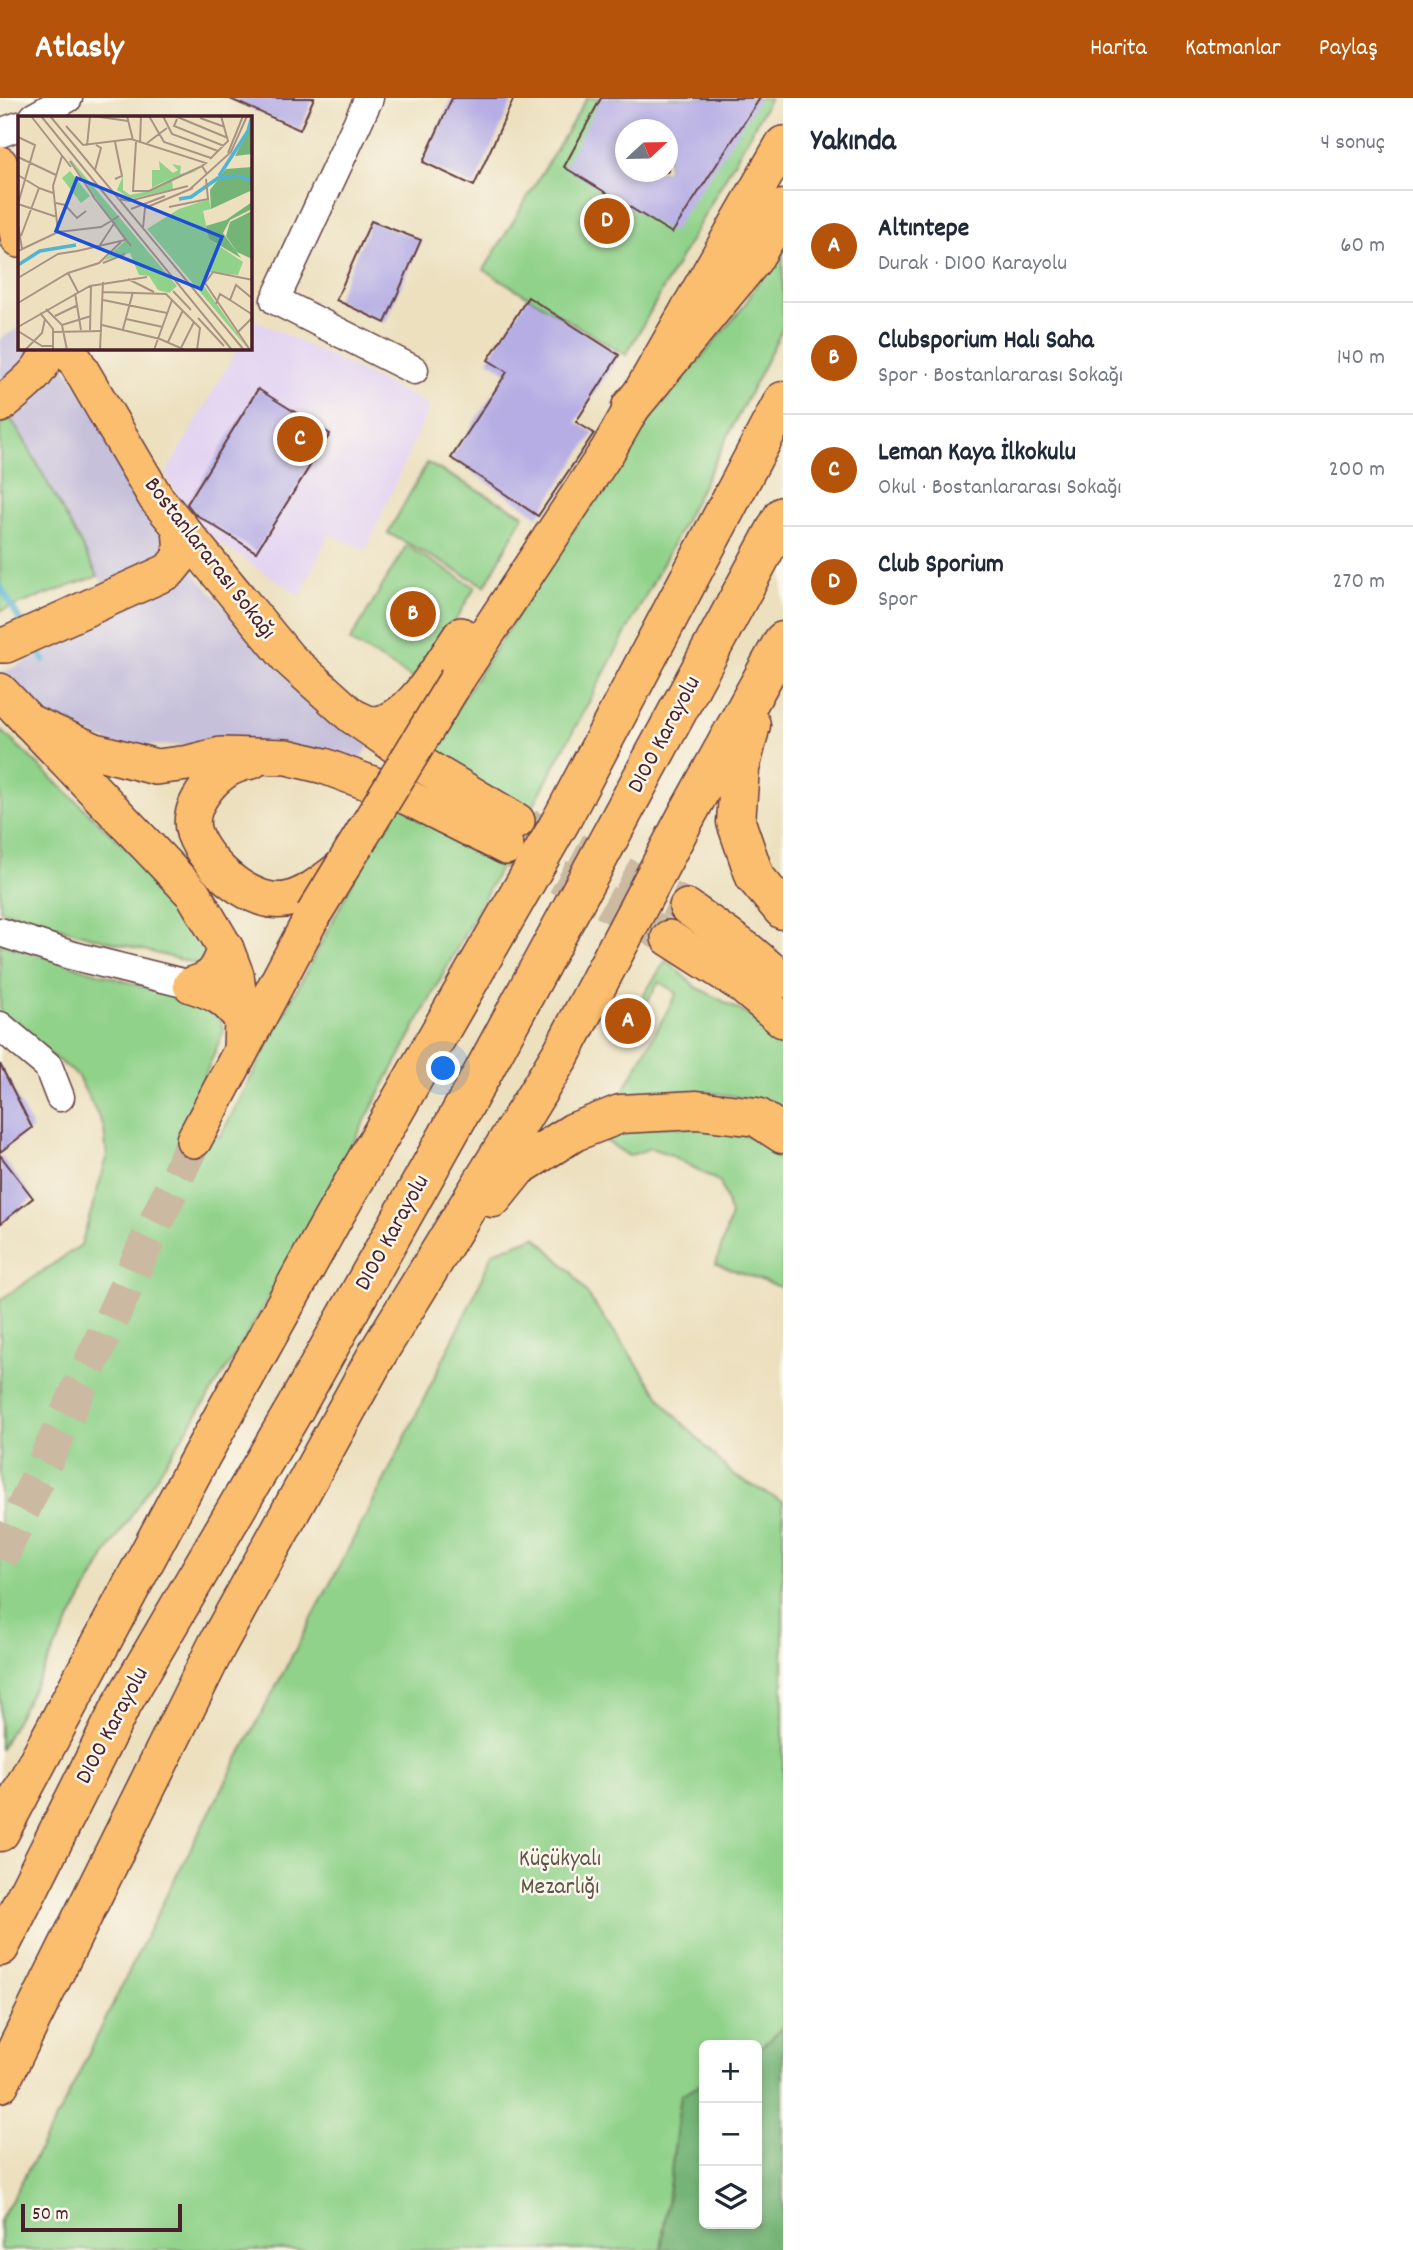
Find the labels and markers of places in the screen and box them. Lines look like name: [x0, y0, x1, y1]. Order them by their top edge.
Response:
pin: D: [584, 195, 630, 247]
pin: C: [277, 413, 323, 465]
pin: B: [390, 588, 436, 640]
pin: A: [605, 995, 651, 1047]

